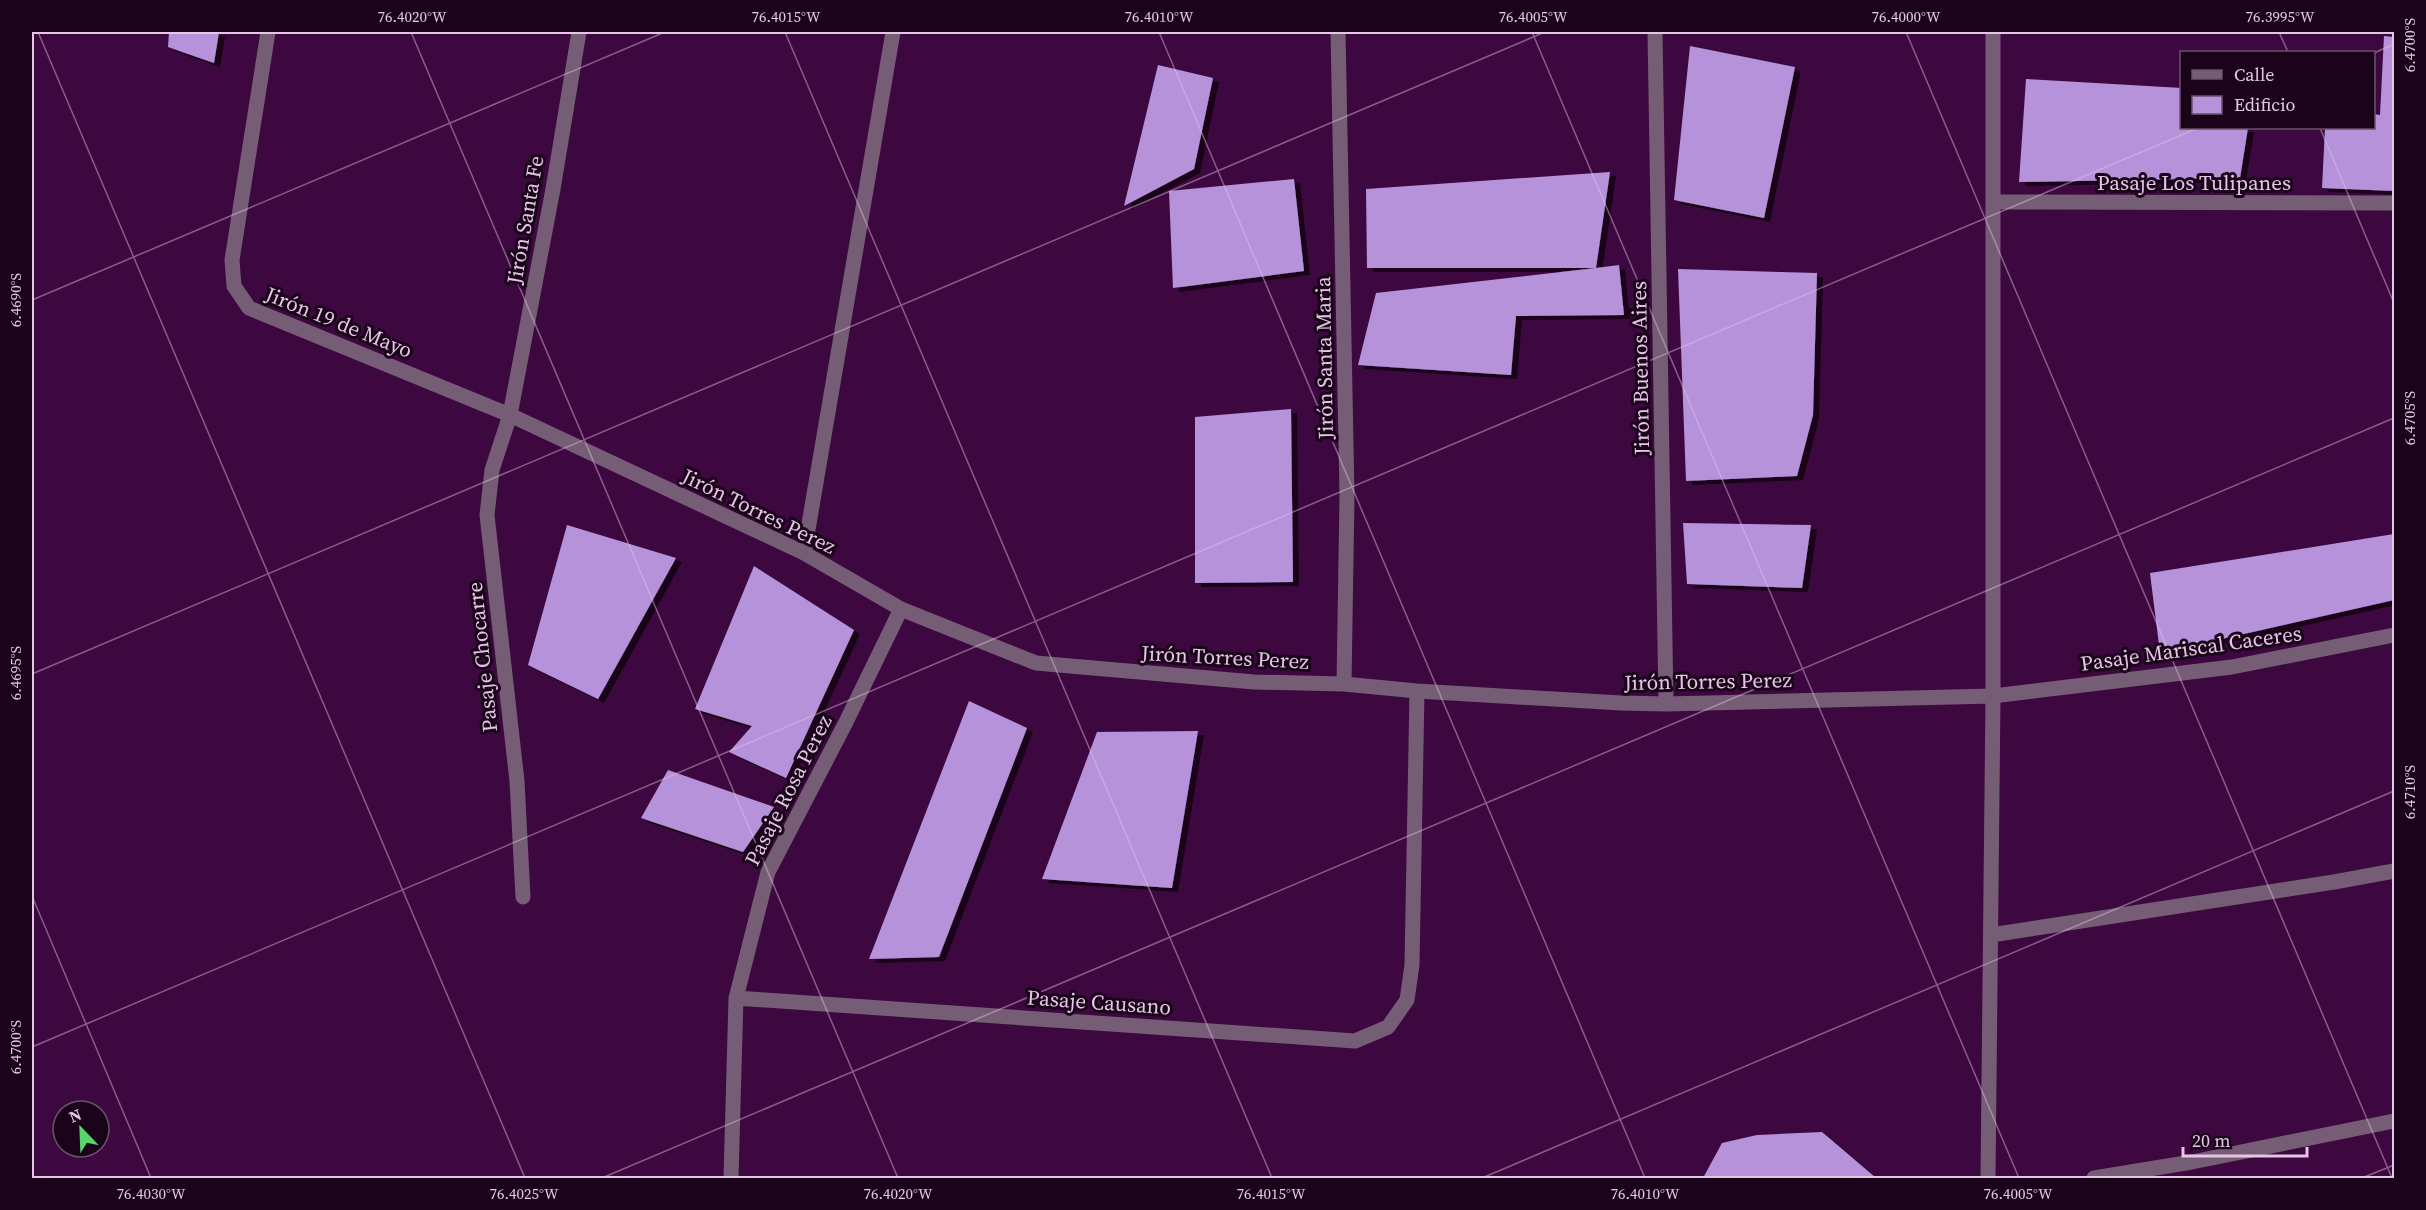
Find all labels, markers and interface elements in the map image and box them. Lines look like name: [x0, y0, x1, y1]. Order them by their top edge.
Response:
text: 76.4020°W: [378, 6, 447, 27]
text: 76.4015°W: [752, 6, 821, 27]
text: 76.4010°W: [1125, 6, 1194, 27]
text: 76.4005°W: [1499, 6, 1568, 27]
text: 76.4000°W: [1872, 6, 1941, 27]
text: 76.3995°W: [2246, 6, 2315, 27]
text: 6.4700°S: [2399, 17, 2420, 72]
legend: [2180, 51, 2375, 129]
text: Calle: [2234, 62, 2274, 87]
text: Edificio: [2234, 92, 2295, 117]
street label: Jirón Santa Fe: [499, 153, 551, 288]
street label: Pasaje Los Tulipanes: [2097, 168, 2291, 197]
text: 6.4690°S: [5, 272, 26, 327]
street label: Jirón Santa Maria: [1308, 276, 1340, 441]
street label: Jirón 19 de Mayo: [260, 279, 417, 365]
street label: Jirón Buenos Aires: [1624, 281, 1656, 456]
text: 6.4705°S: [2399, 390, 2420, 445]
street label: Jirón Torres Perez: [676, 461, 841, 561]
street label: Pasaje Chocarre: [460, 581, 504, 733]
street label: Pasaje Mariscal Caceres: [2079, 618, 2303, 678]
street label: Jirón Torres Perez: [1139, 638, 1310, 676]
text: 6.4695°S: [5, 645, 26, 700]
street label: Jirón Torres Perez: [1623, 665, 1793, 697]
street label: Pasaje Rosa Perez: [737, 709, 839, 870]
text: 6.4710°S: [2399, 764, 2420, 819]
street label: Pasaje Causano: [1026, 982, 1172, 1022]
text: 6.4700°S: [5, 1019, 26, 1074]
north arrow: [51, 1099, 111, 1159]
text: N: [65, 1103, 85, 1128]
scale bar: [2183, 1120, 2308, 1158]
text: 20 m: [2192, 1128, 2230, 1153]
text: 76.4030°W: [117, 1183, 186, 1204]
text: 76.4025°W: [490, 1183, 559, 1204]
text: 76.4020°W: [864, 1183, 933, 1204]
text: 76.4015°W: [1237, 1183, 1306, 1204]
text: 76.4010°W: [1611, 1183, 1680, 1204]
text: 76.4005°W: [1984, 1183, 2053, 1204]

